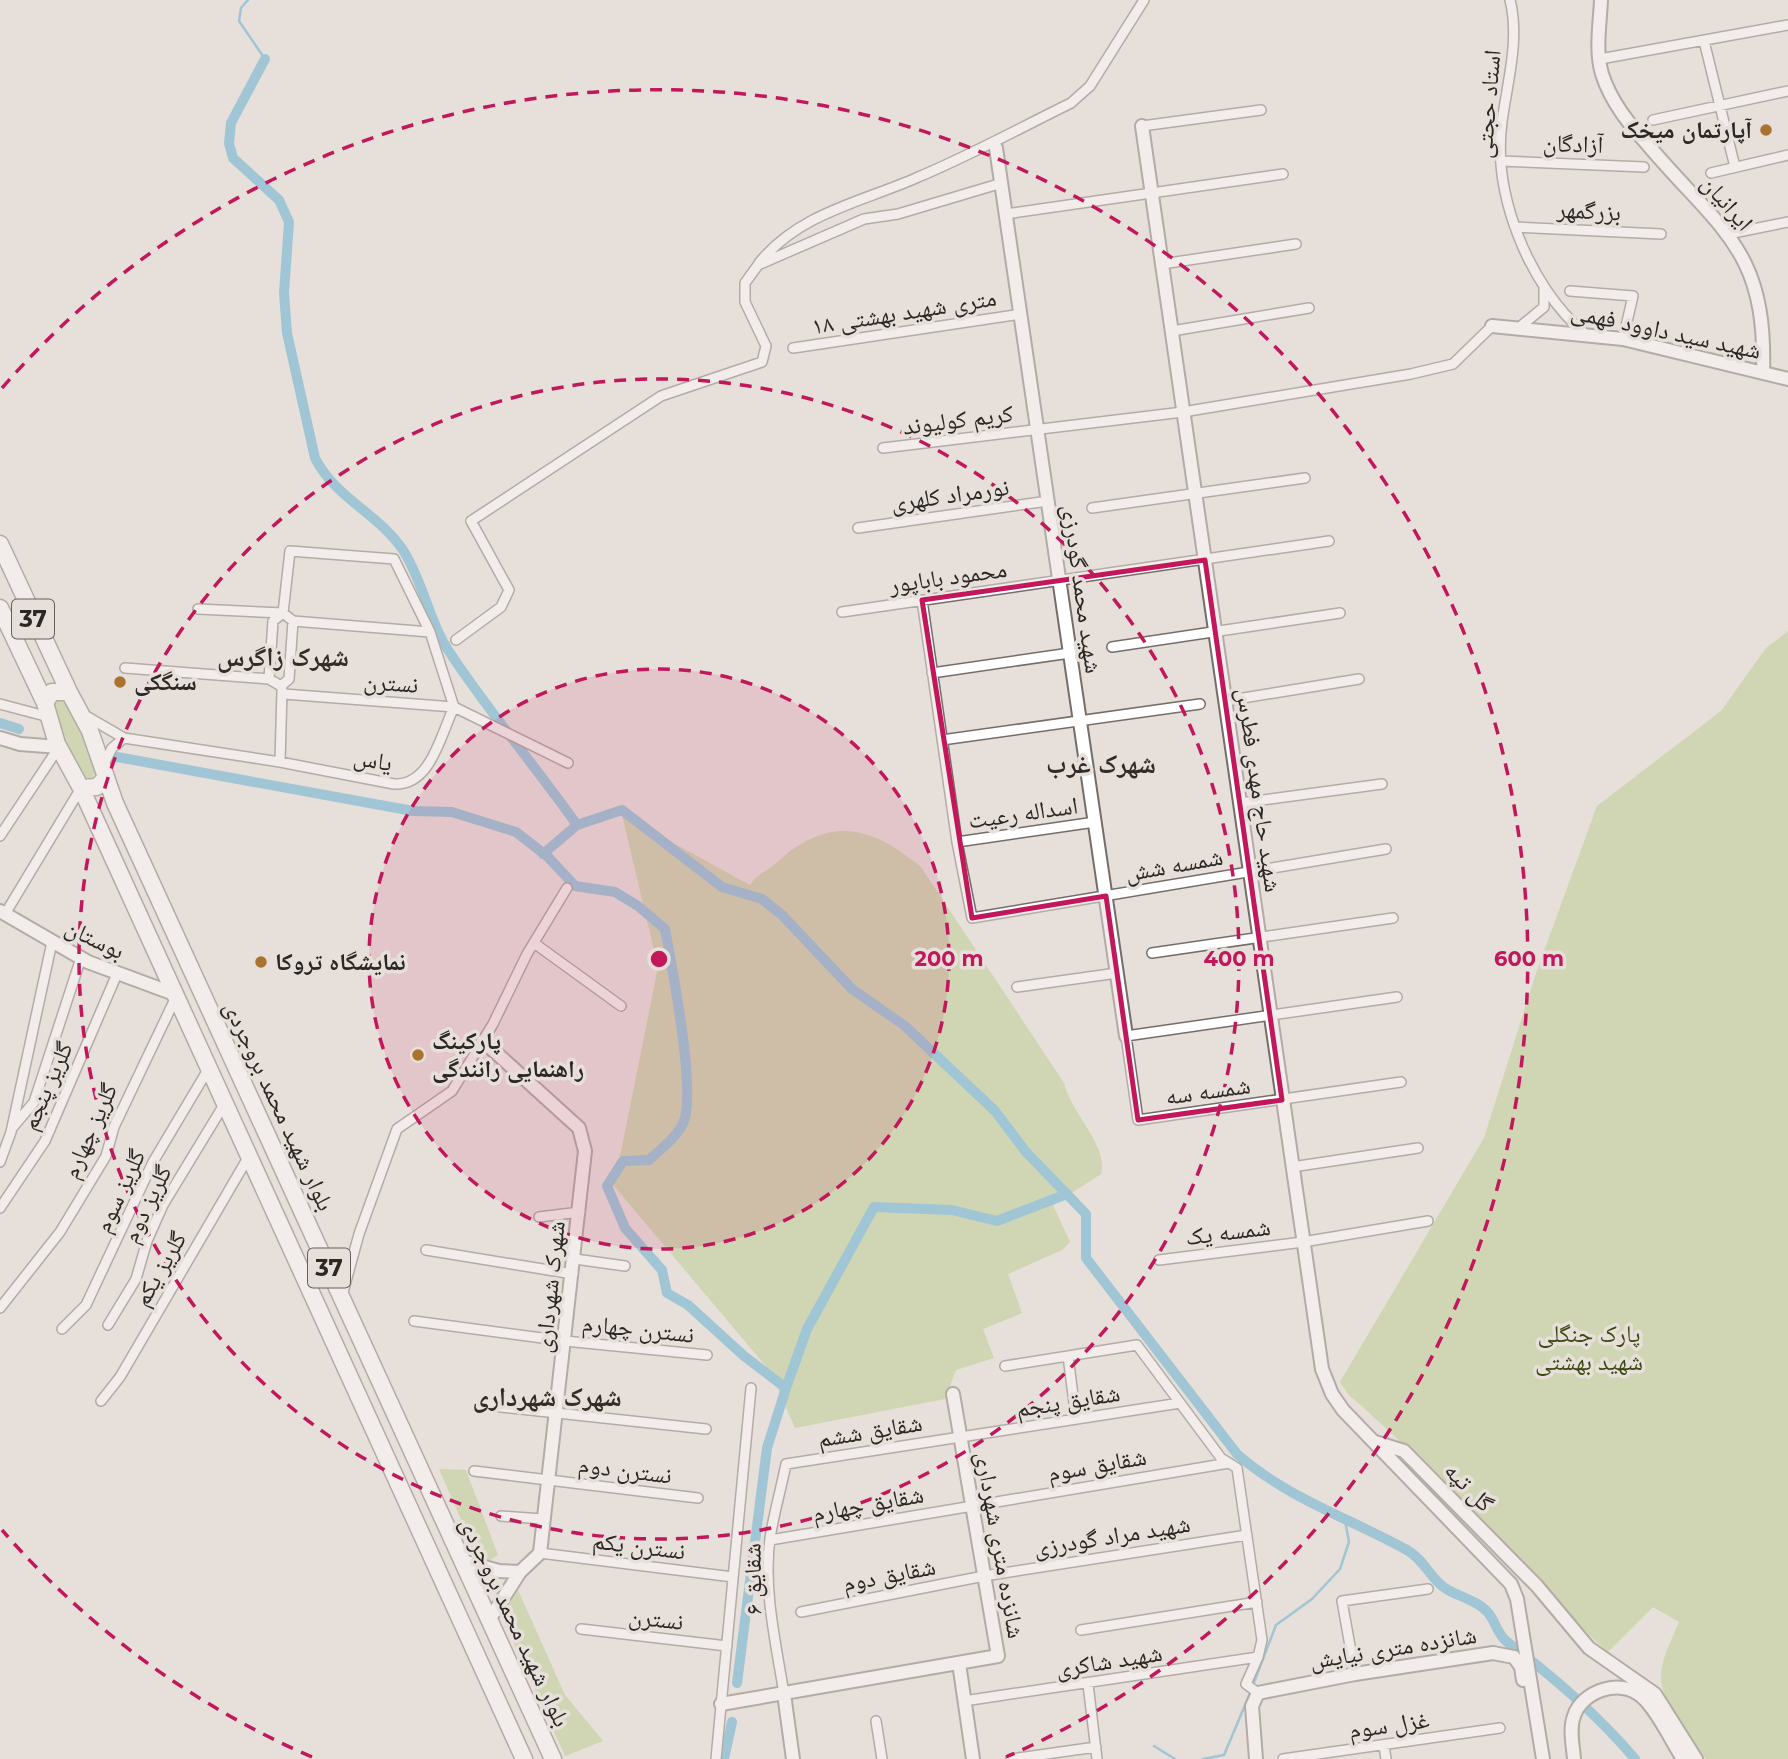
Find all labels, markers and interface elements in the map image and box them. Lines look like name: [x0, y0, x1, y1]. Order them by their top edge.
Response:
street label: استاد حجتی: [1468, 48, 1507, 159]
place label: آپارتمان میخک: [1620, 115, 1752, 144]
marker: آپارتمان میخک: [1758, 122, 1774, 138]
street label: آزادگان: [1542, 128, 1605, 159]
street label: ایرانیان: [1695, 169, 1760, 237]
street label: بزرگمهر: [1555, 194, 1622, 227]
street label: ۱۸ متری شهید بهشتی: [810, 283, 998, 340]
street label: شهید سید داوود فهمی: [1569, 296, 1764, 365]
street label: کریم کولیوند: [901, 398, 1015, 443]
street label: نورمراد کلهری: [889, 472, 1011, 517]
street label: شهید محمد گودرزی: [1056, 503, 1109, 675]
street label: محمود باباپور: [886, 554, 1009, 599]
road number: 37: [12, 600, 54, 638]
district label: شهرک زاگرس: [217, 641, 349, 673]
street label: نسترن: [363, 666, 419, 699]
place label: سنگکی: [134, 667, 197, 696]
marker: سنگکی: [112, 674, 128, 690]
street label: شهید حاج مهدی فطرس: [1230, 686, 1288, 894]
street label: یاس: [352, 742, 395, 777]
district label: شهرک غرب: [1046, 748, 1156, 780]
street label: اسداله رعیت: [966, 790, 1080, 835]
street label: شمسه شش: [1123, 842, 1225, 887]
street label: بوستان: [61, 912, 130, 965]
text: 200 m: [915, 946, 983, 971]
text: 400 m: [1204, 946, 1274, 971]
text: 600 m: [1494, 946, 1564, 971]
place label: نمایشگاه تروکا: [275, 947, 406, 976]
centre of rings: [647, 947, 671, 971]
marker: نمایشگاه تروکا: [253, 954, 269, 970]
street label: بلوار شهید محمد بروجردی: [218, 996, 341, 1215]
place label: پارکینگ راهنمایی رانندگی: [432, 1026, 584, 1083]
street label: گلریز پنجم: [14, 1037, 81, 1135]
marker: پارکینگ راهنمایی رانندگی: [410, 1047, 426, 1063]
street label: شمسه سه: [1164, 1070, 1252, 1111]
street label: گلریز چهارم: [56, 1079, 125, 1184]
street label: گلریز سوم: [88, 1145, 153, 1238]
street label: گلریز دوم: [115, 1160, 180, 1248]
street label: شمسه یک: [1184, 1212, 1272, 1251]
street label: شهرک شهرداری: [528, 1219, 571, 1354]
street label: گلریز یکم: [127, 1226, 194, 1312]
road number: 37: [308, 1248, 350, 1288]
street label: نسترن چهارم: [580, 1308, 696, 1351]
park label: پارک جنگلی شهید بهشتی: [1535, 1319, 1643, 1376]
street label: شقایق پنجم: [1014, 1378, 1122, 1425]
district label: شهرک شهرداری: [472, 1381, 622, 1413]
street label: شقایق ششم: [816, 1408, 925, 1455]
street label: شقایق سوم: [1045, 1442, 1149, 1489]
street label: نسترن دوم: [576, 1449, 674, 1492]
street label: شانزده متری شهرداری: [970, 1449, 1031, 1640]
street label: گل تپه: [1439, 1456, 1500, 1518]
street label: شقایق چهارم: [810, 1479, 926, 1530]
street label: شهید مراد گودرزی: [1031, 1509, 1192, 1562]
street label: بلوار شهید محمد بروجردی: [454, 1512, 577, 1731]
street label: نسترن یکم: [591, 1525, 687, 1568]
street label: شقایق ۶: [737, 1543, 768, 1615]
street label: شقایق دوم: [840, 1551, 938, 1600]
street label: نسترن: [627, 1601, 685, 1636]
street label: شانزده متری نیایش: [1307, 1620, 1478, 1675]
street label: شهید شاکری: [1054, 1638, 1164, 1683]
street label: غزل سوم: [1347, 1704, 1431, 1746]

